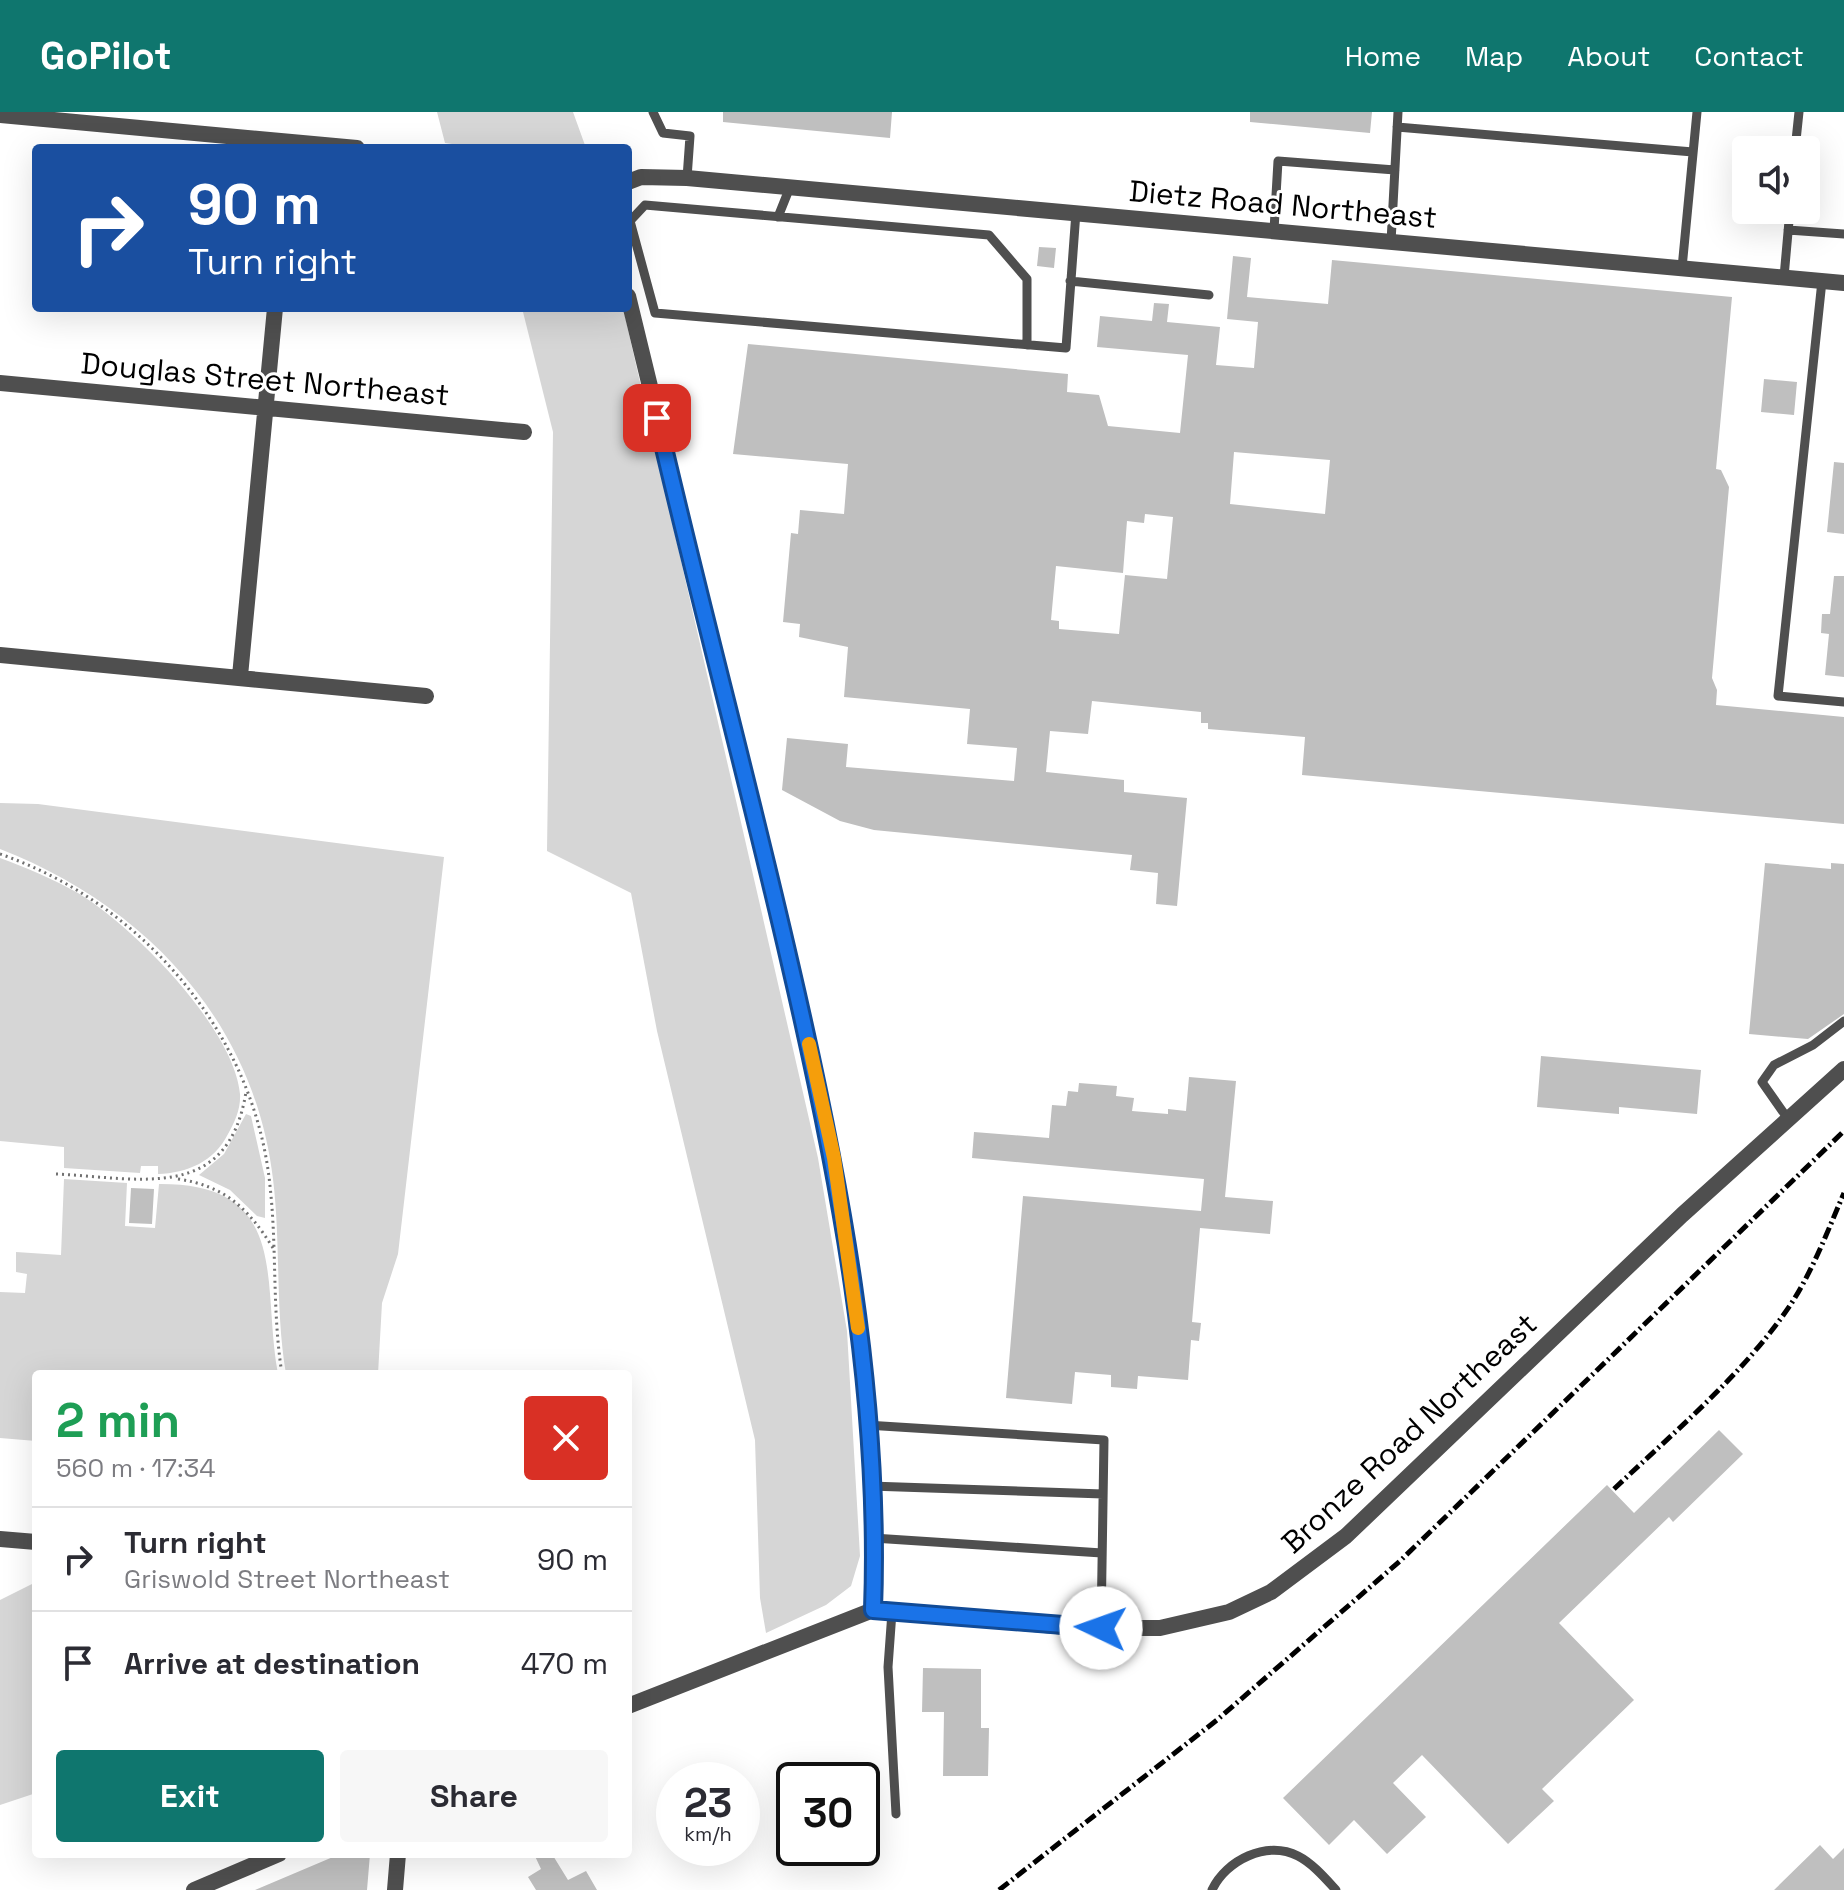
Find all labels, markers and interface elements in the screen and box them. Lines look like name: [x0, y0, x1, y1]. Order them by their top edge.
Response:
text: GoPilot: [40, 32, 172, 80]
text: Home: [1345, 38, 1421, 74]
text: Map: [1465, 38, 1523, 74]
text: About: [1567, 38, 1650, 74]
text: Contact: [1694, 38, 1804, 74]
map controls: [1732, 136, 1820, 224]
button: sound: [1732, 136, 1820, 224]
text: 90 m: [188, 169, 321, 240]
street label: Dietz Road Northeast: [1127, 171, 1439, 237]
icon: right: [56, 176, 160, 280]
text: Turn right: [188, 239, 357, 285]
street label: Douglas Street Northeast: [79, 343, 451, 415]
pin: [623, 384, 691, 452]
icon: arrive: [635, 396, 679, 440]
street label: Bronze Road Northeast: [1273, 1304, 1545, 1562]
text: 2 min: [56, 1390, 180, 1451]
button: close: [524, 1396, 608, 1480]
text: 560 m · 17:34: [56, 1451, 215, 1485]
text: Turn right: [124, 1523, 267, 1562]
icon: right: [56, 1537, 100, 1581]
text: 90 m: [537, 1540, 608, 1579]
text: Griswold Street Northeast: [124, 1562, 450, 1596]
position arrow: [1059, 1586, 1143, 1670]
icon: arrive: [56, 1641, 100, 1685]
text: Arrive at destination: [124, 1644, 420, 1683]
text: 470 m: [521, 1644, 608, 1683]
button: Exit: [56, 1750, 324, 1842]
button: Share: [340, 1750, 608, 1842]
speed limit sign: 30: [776, 1762, 880, 1866]
text: 23: [684, 1778, 732, 1829]
text: km/h: [684, 1821, 732, 1847]

